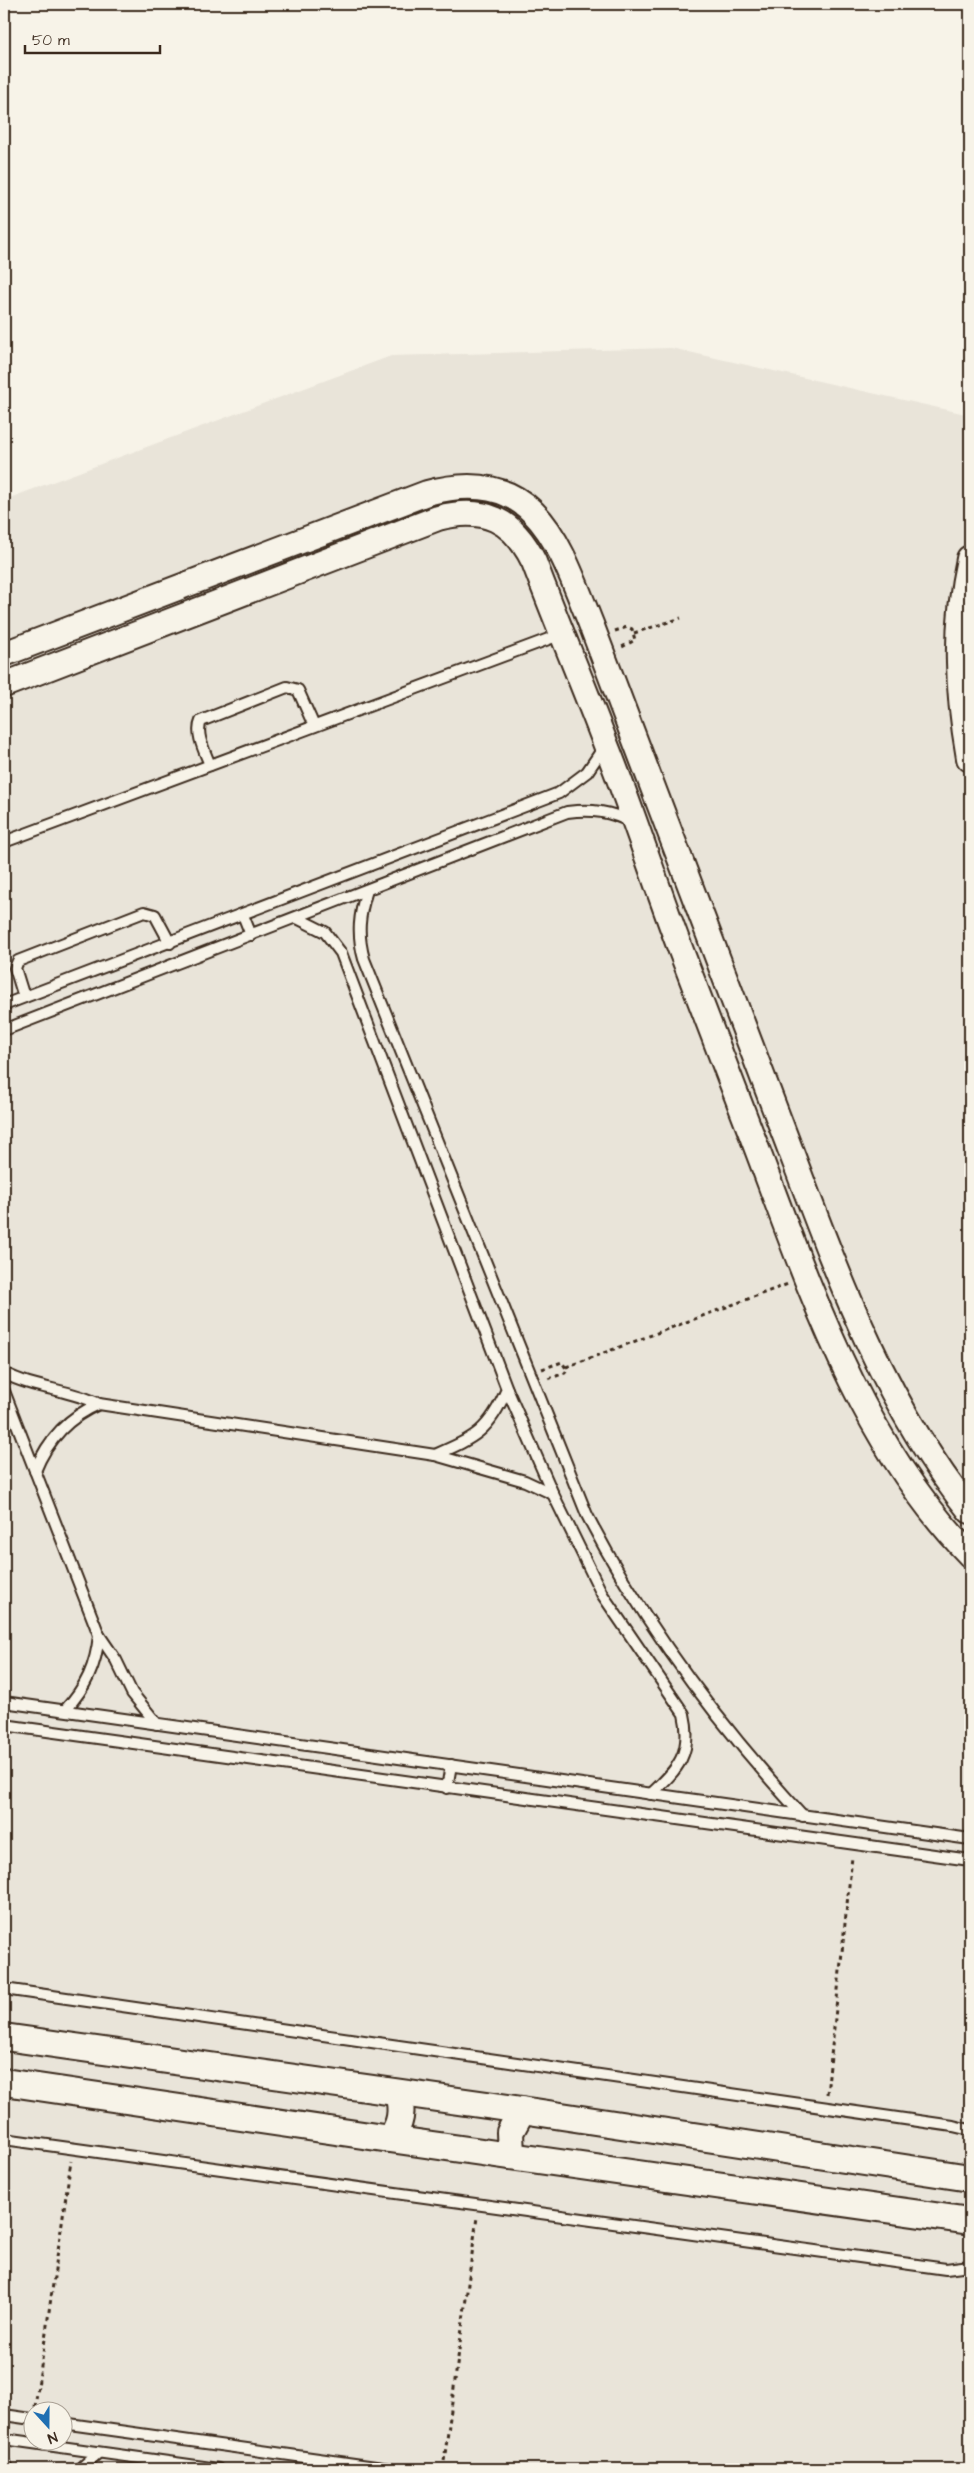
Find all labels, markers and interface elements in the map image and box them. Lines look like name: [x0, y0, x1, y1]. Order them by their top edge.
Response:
scale bar: [25, 22, 160, 54]
text: 50 m: [32, 30, 70, 51]
north arrow: [22, 2400, 72, 2450]
text: N: [44, 2426, 60, 2448]

